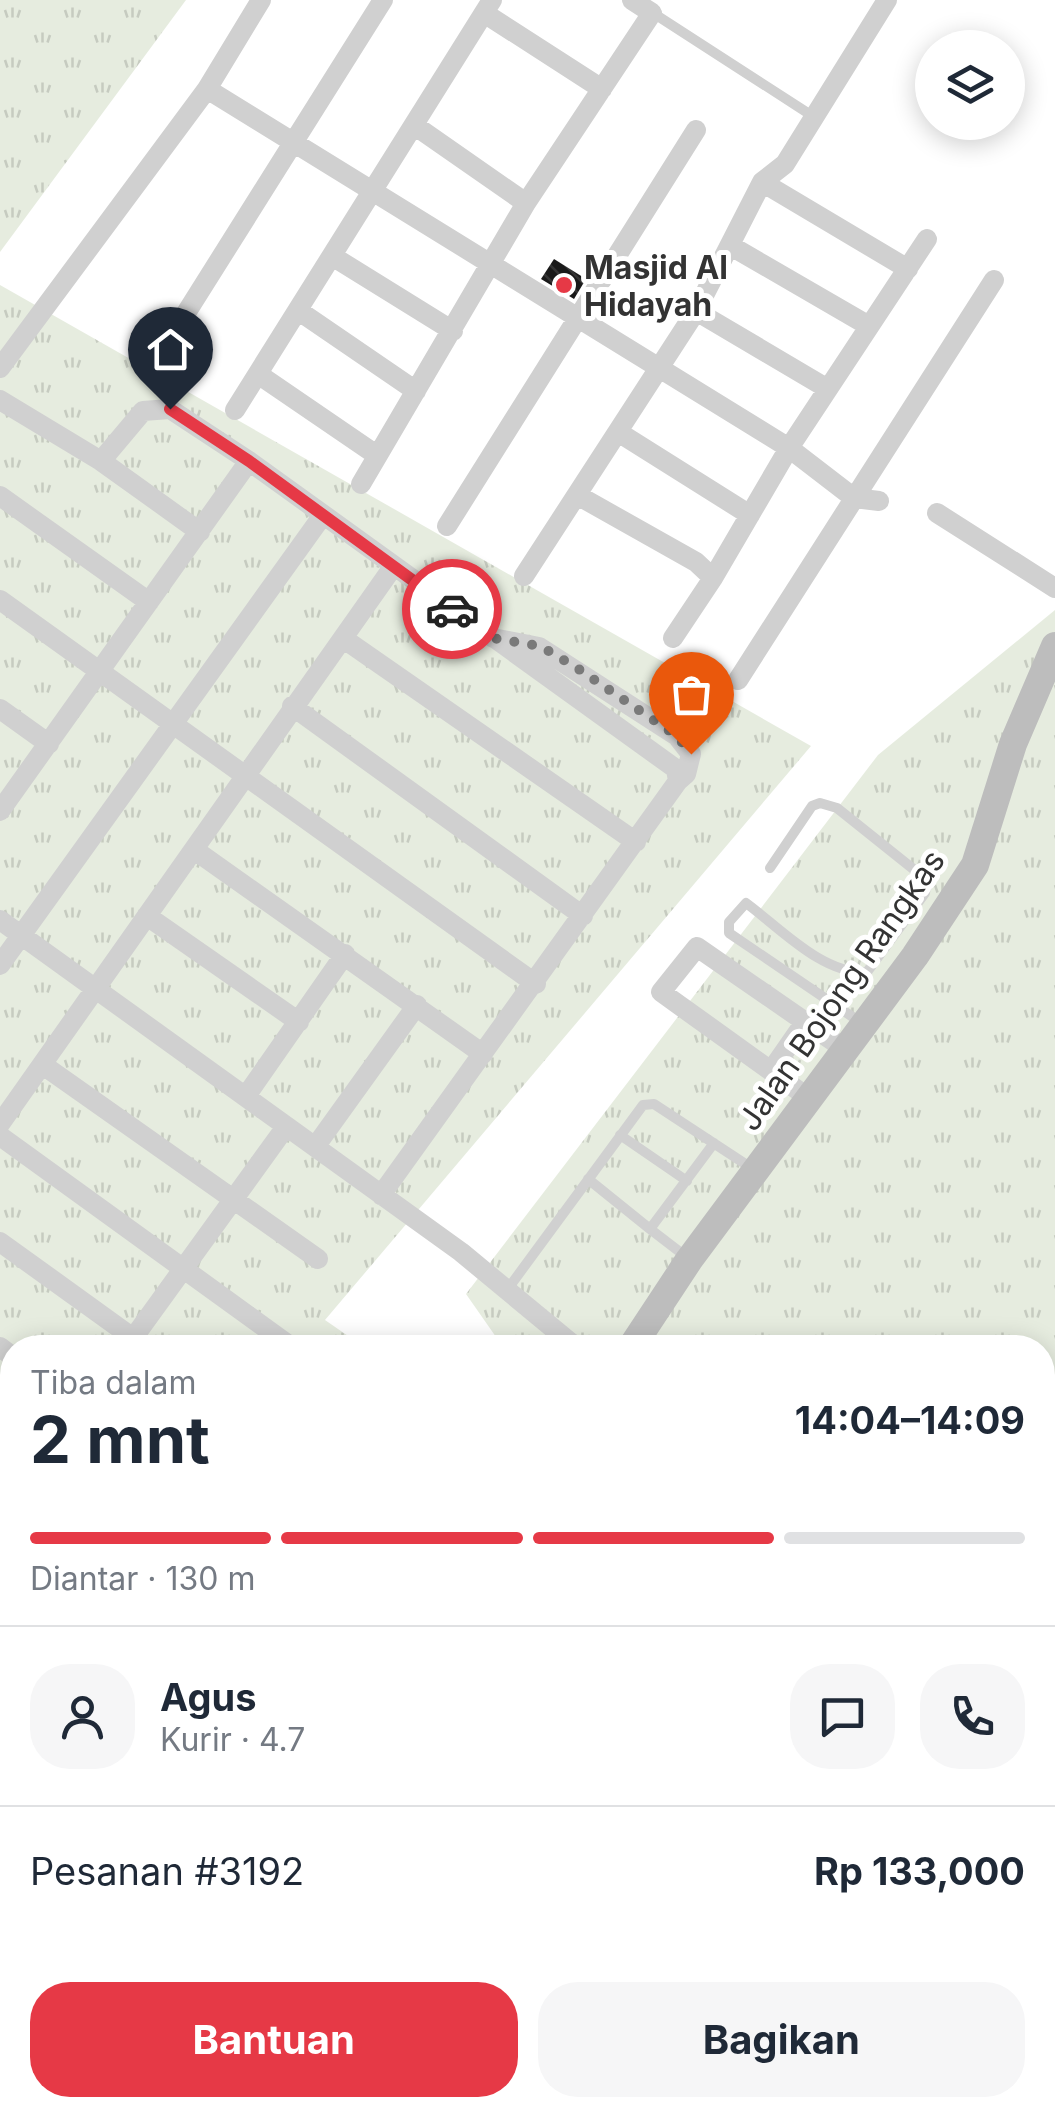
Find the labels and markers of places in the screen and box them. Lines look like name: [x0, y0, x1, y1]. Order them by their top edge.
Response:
place label: Masjid Al Hidayah: [584, 248, 728, 324]
marker: Masjid Al Hidayah: [553, 274, 575, 296]
pin: [128, 307, 213, 410]
pin: [649, 652, 734, 755]

